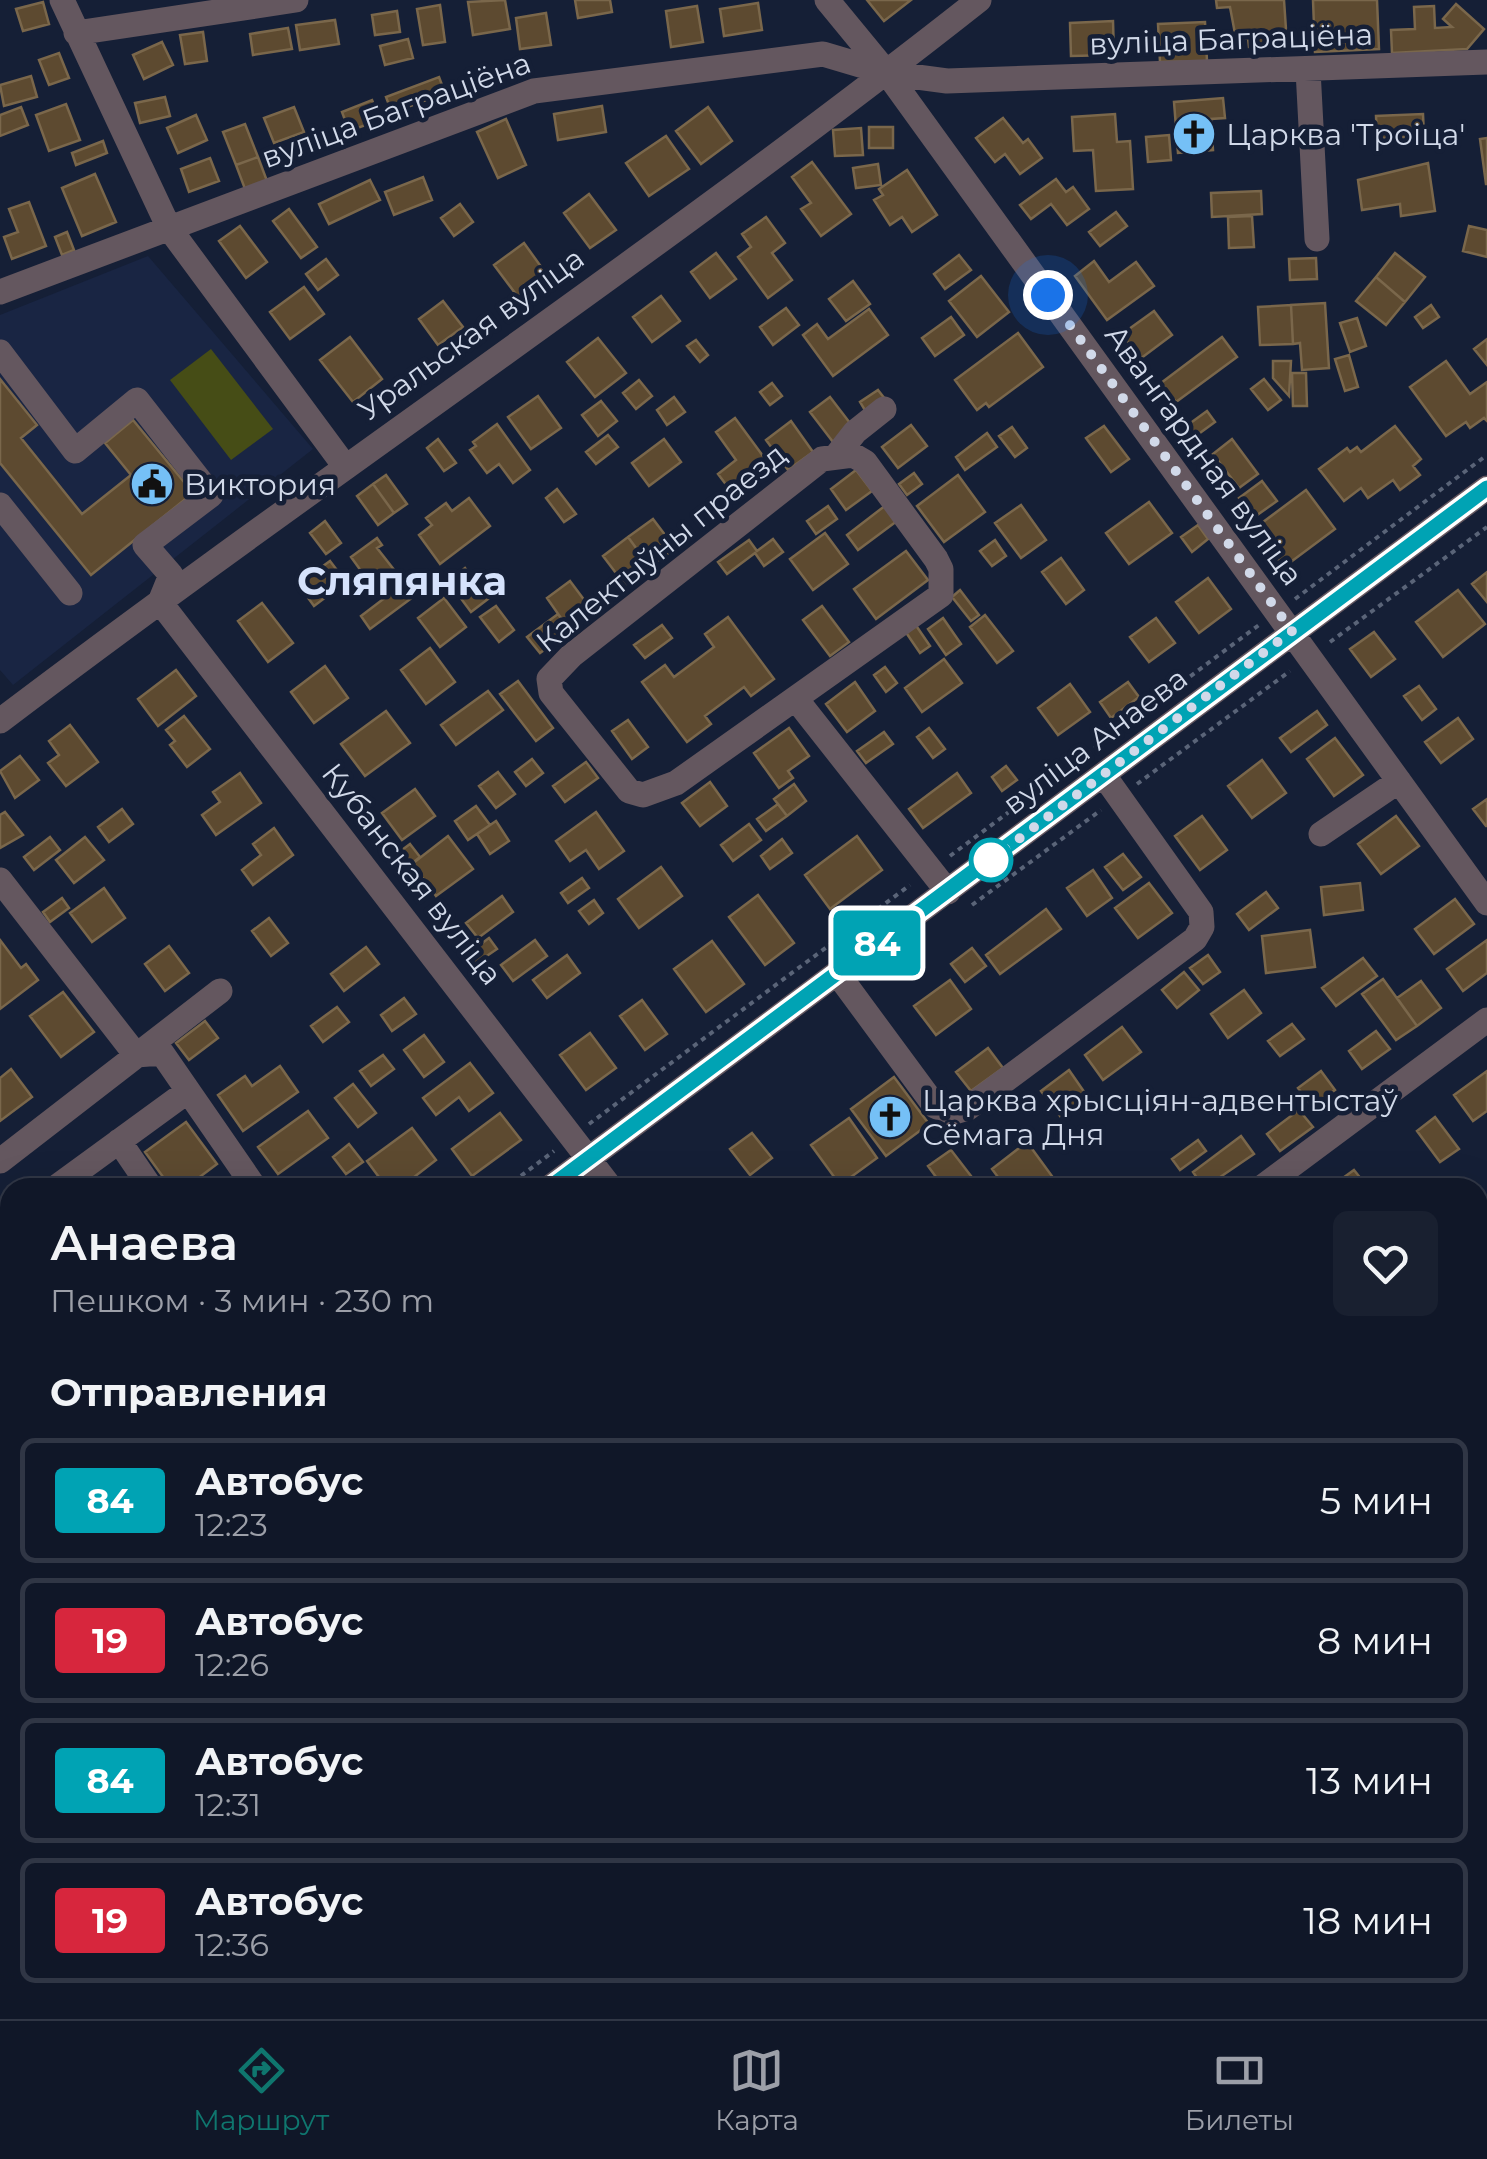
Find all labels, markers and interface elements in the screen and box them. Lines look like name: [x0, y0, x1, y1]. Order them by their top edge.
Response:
street label: вуліца Баграціёна: [1089, 16, 1373, 62]
street label: вуліца Баграціёна: [256, 44, 536, 176]
church icon: Царква 'Троіца': [1171, 111, 1217, 157]
place label: Царква 'Троіца': [1226, 116, 1465, 153]
street label: Уральская вуліца: [351, 240, 591, 428]
your location: [1023, 270, 1073, 320]
street label: Авангардная вуліца: [1097, 317, 1311, 593]
street label: Калектыўны праезд: [528, 436, 794, 660]
public building icon: Виктория: [129, 461, 175, 507]
place label: Виктория: [184, 466, 336, 503]
district label: Сляпянка: [297, 556, 507, 605]
street label: вуліца Анаева: [995, 660, 1195, 822]
street label: Кубанская вуліца: [314, 756, 510, 992]
unlabelled marker: [970, 839, 1012, 881]
line badge: 84: [832, 910, 922, 976]
text: 84: [853, 922, 901, 965]
place label: Царква хрысціян-адвентыстаў Сёмага Дня: [922, 1082, 1398, 1153]
church icon: Царква хрысціян-адвентыстаў Сёмага Дня: [867, 1094, 913, 1140]
button: heart: [1333, 1211, 1438, 1316]
text: Анаева: [50, 1214, 238, 1272]
text: Пешком · 3 мин · 230 m: [50, 1281, 434, 1320]
text: Отправления: [50, 1369, 328, 1416]
text: Автобус: [195, 1458, 364, 1505]
text: 5 мин: [1320, 1477, 1433, 1524]
text: 84: [86, 1479, 134, 1522]
text: 12:23: [195, 1505, 268, 1544]
text: Автобус: [195, 1598, 364, 1645]
text: 8 мин: [1317, 1617, 1433, 1664]
text: 19: [92, 1619, 128, 1662]
text: 12:26: [195, 1645, 269, 1684]
text: Автобус: [195, 1738, 364, 1785]
text: 13 мин: [1306, 1757, 1433, 1804]
text: 84: [86, 1759, 134, 1802]
text: 12:31: [195, 1785, 261, 1824]
text: Автобус: [195, 1878, 364, 1925]
text: 18 мин: [1303, 1897, 1433, 1944]
text: 19: [92, 1899, 128, 1942]
text: 12:36: [195, 1925, 269, 1964]
tab: Маршрут: [193, 2043, 329, 2137]
tab: Карта: [715, 2043, 799, 2137]
tab: Билеты: [1185, 2043, 1294, 2137]

